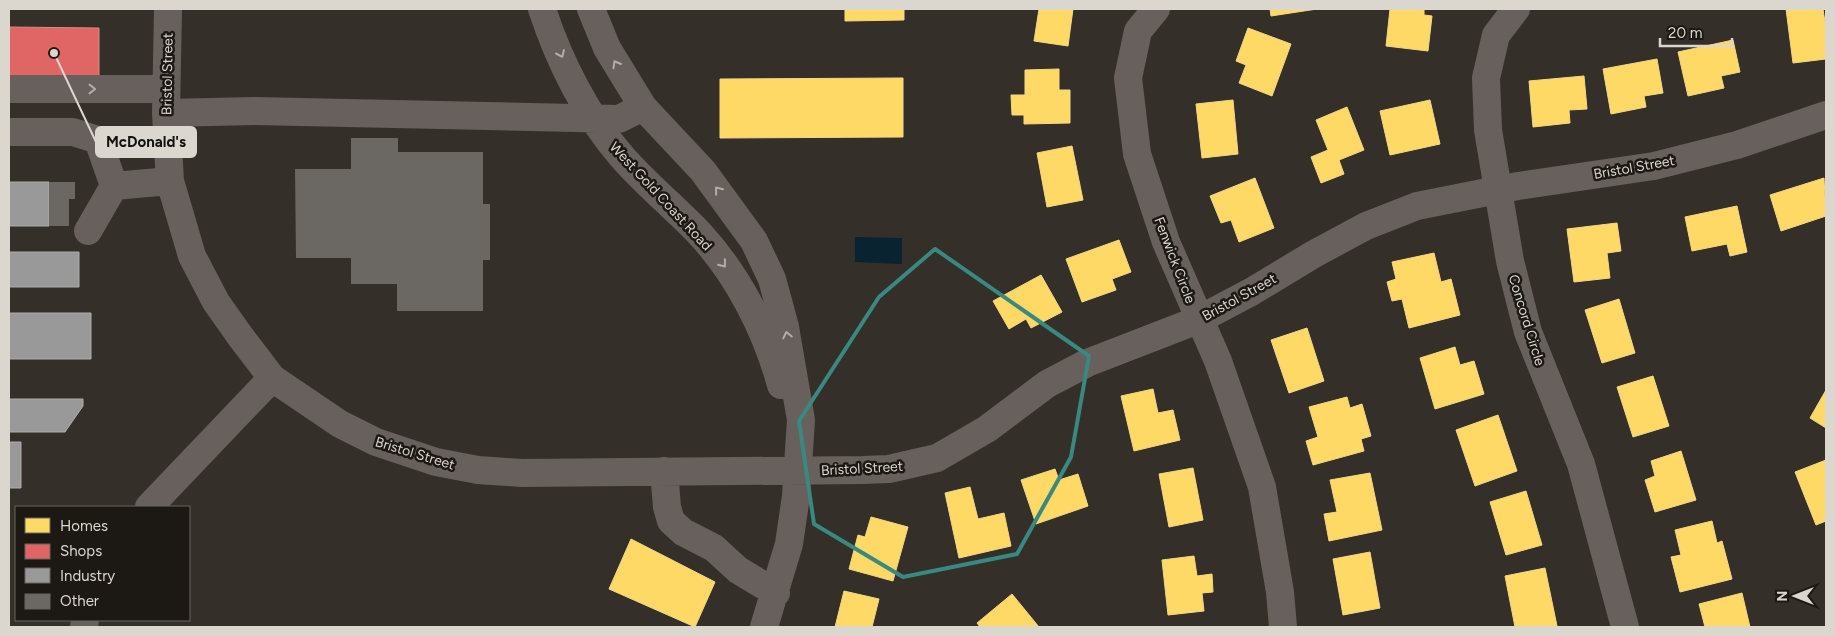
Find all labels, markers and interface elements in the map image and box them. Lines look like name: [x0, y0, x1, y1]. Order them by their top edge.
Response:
scale bar: [1660, 15, 1732, 47]
text: 20 m: [1668, 24, 1702, 42]
street label: Bristol Street: [158, 33, 177, 115]
one-way arrow: [554, 49, 565, 58]
one-way arrow: [613, 61, 623, 70]
one-way arrow: [89, 84, 97, 94]
callout: McDonald's: [96, 127, 196, 157]
text: McDonald's: [106, 133, 186, 151]
street label: West Gold Coast Road: [606, 139, 715, 254]
street label: Bristol Street: [1592, 152, 1676, 183]
one-way arrow: [715, 187, 723, 196]
street label: Fenwick Circle: [1150, 215, 1199, 306]
one-way arrow: [717, 258, 725, 267]
street label: Bristol Street: [1199, 270, 1279, 325]
street label: Concord Circle: [1505, 272, 1549, 368]
one-way arrow: [782, 331, 793, 340]
street label: Bristol Street: [373, 433, 457, 474]
street label: Bristol Street: [821, 458, 904, 479]
legend: [15, 506, 190, 621]
text: Homes: [60, 517, 108, 535]
text: Shops: [60, 542, 102, 560]
text: Industry: [60, 567, 115, 585]
north arrow: [1770, 571, 1820, 621]
text: N: [1774, 591, 1791, 601]
text: Other: [60, 592, 99, 610]

